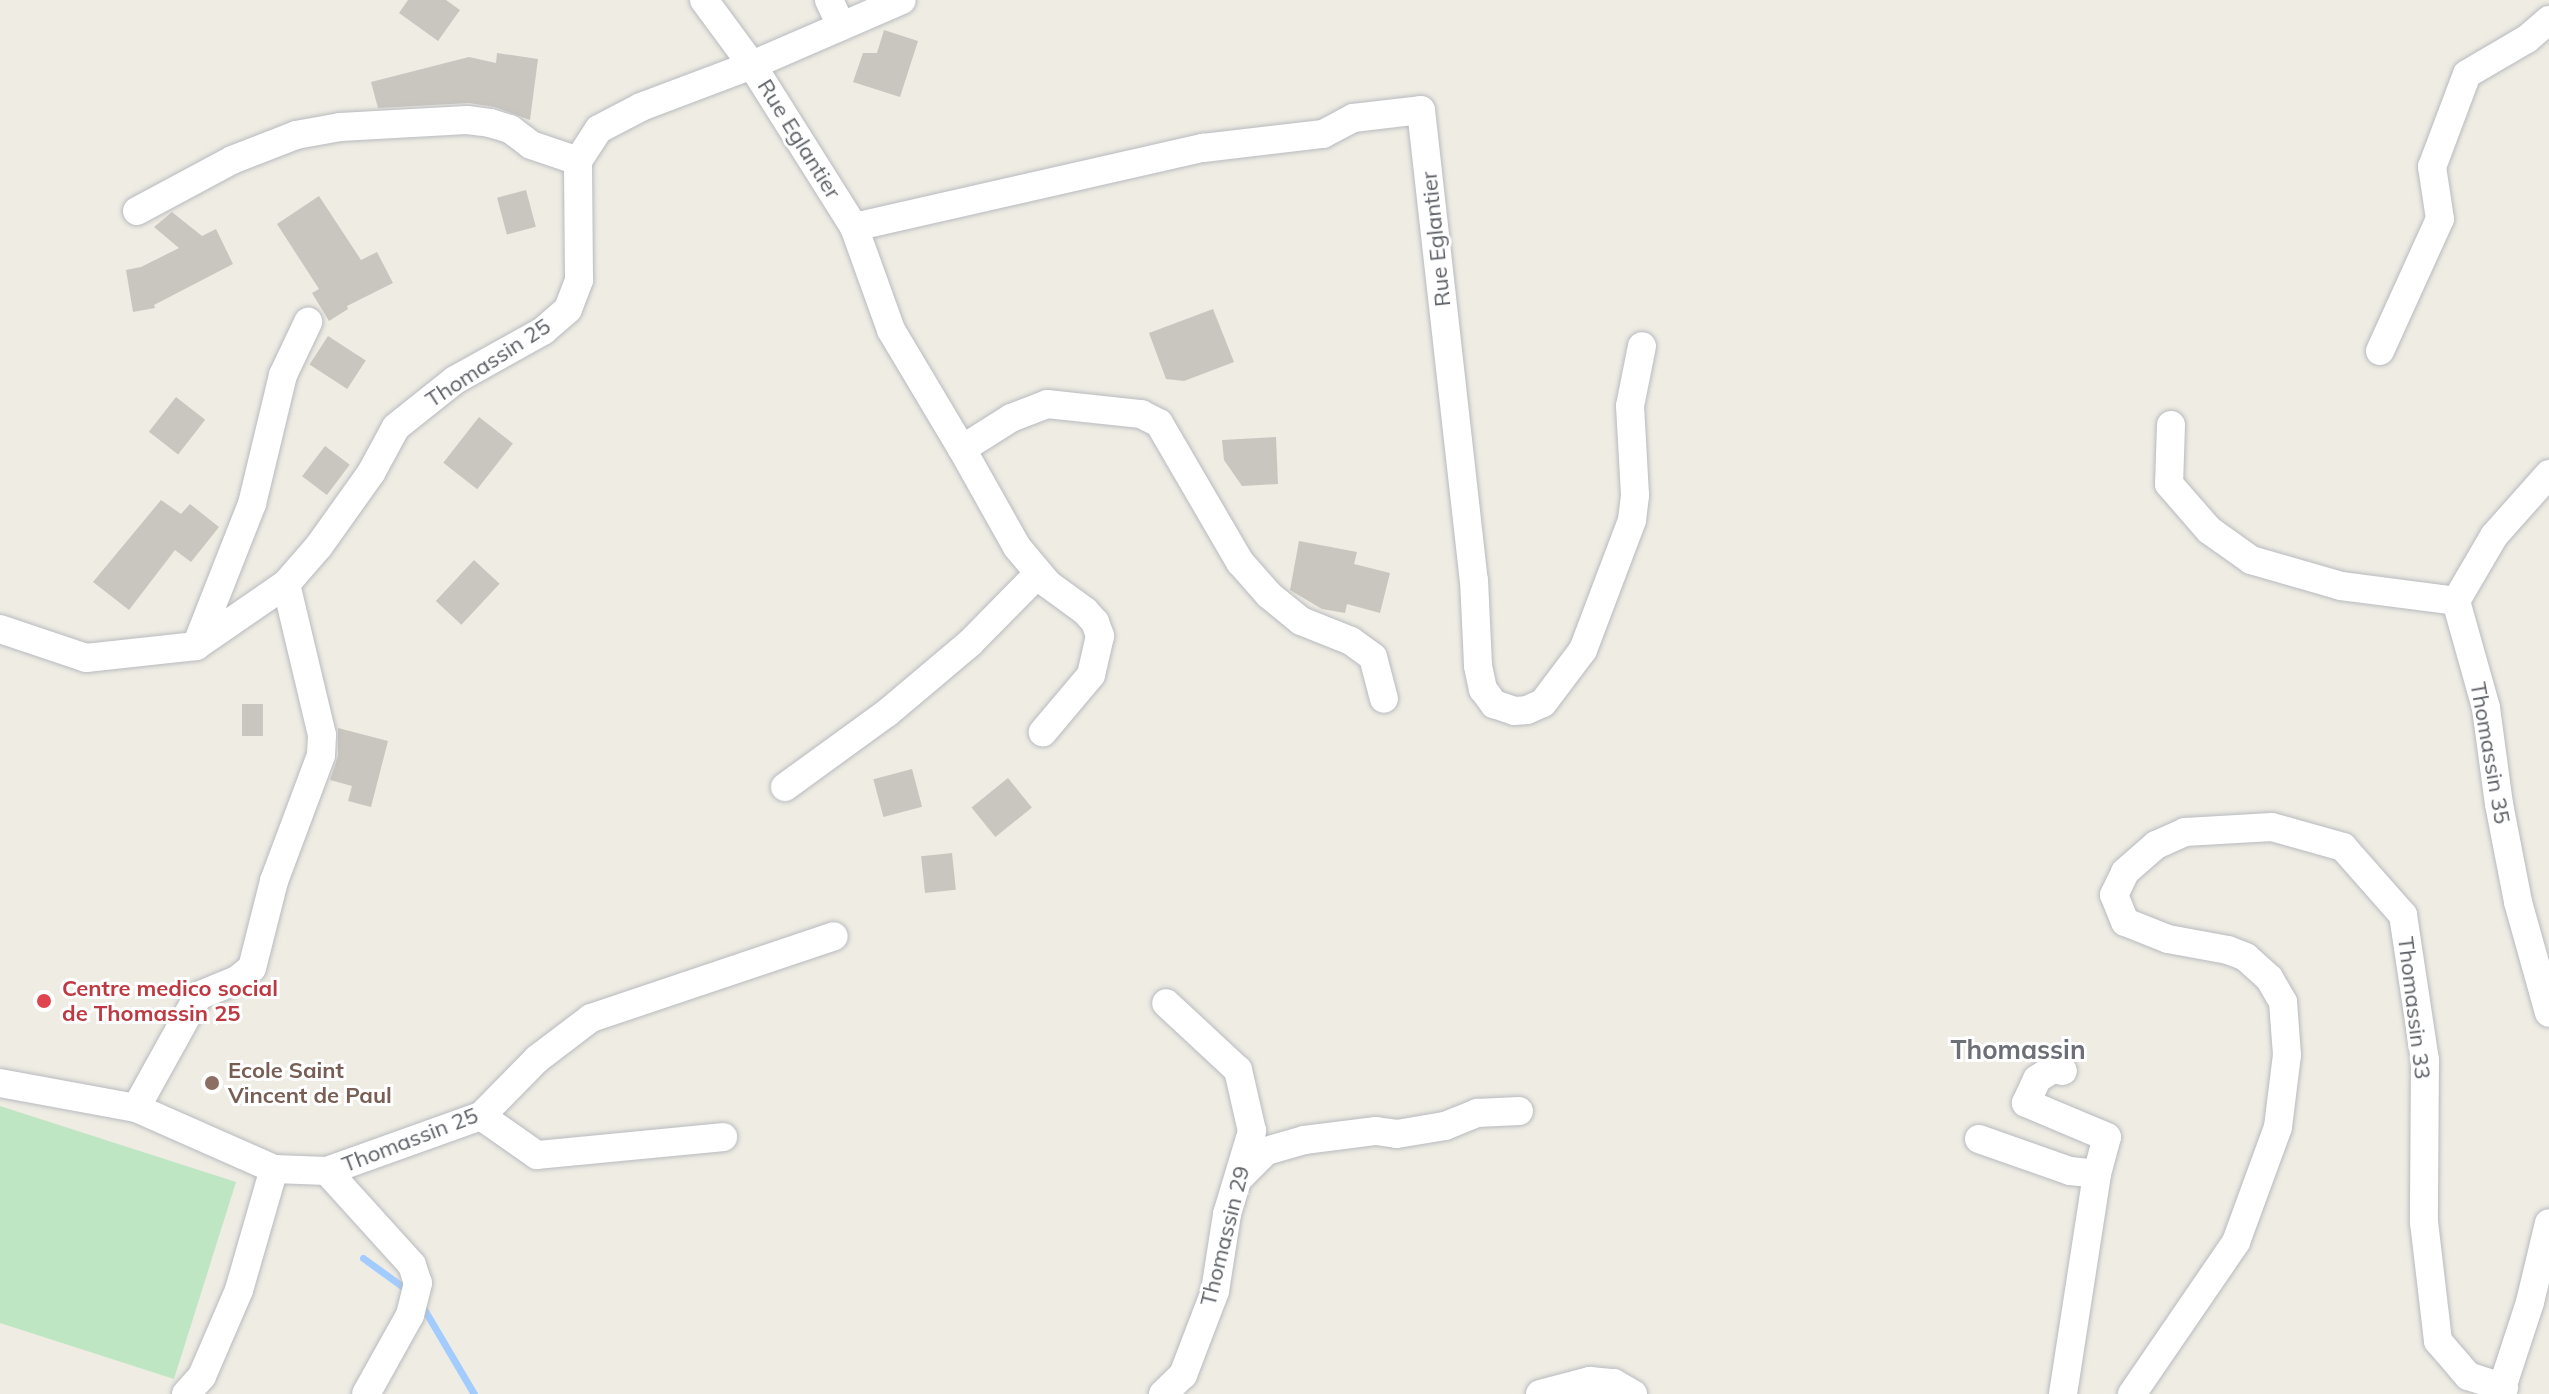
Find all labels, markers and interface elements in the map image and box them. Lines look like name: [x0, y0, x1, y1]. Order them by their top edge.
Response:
street label: Rue Eglantier: [752, 74, 846, 204]
street label: Rue Eglantier: [1416, 170, 1456, 308]
street label: Thomassin 25: [421, 313, 555, 413]
street label: Thomassin 35: [2465, 680, 2515, 826]
street label: Thomassin 33: [2392, 935, 2436, 1081]
place label: Centre medico social de Thomassin 25: [62, 975, 278, 1026]
marker: Centre medico social de Thomassin 25: [33, 990, 55, 1012]
district label: Thomassin: [1950, 1034, 2086, 1066]
place label: Ecole Saint Vincent de Paul: [228, 1057, 392, 1108]
marker: Ecole Saint Vincent de Paul: [203, 1074, 221, 1092]
street label: Thomassin 25: [338, 1102, 482, 1178]
street label: Thomassin 29: [1195, 1163, 1255, 1309]

